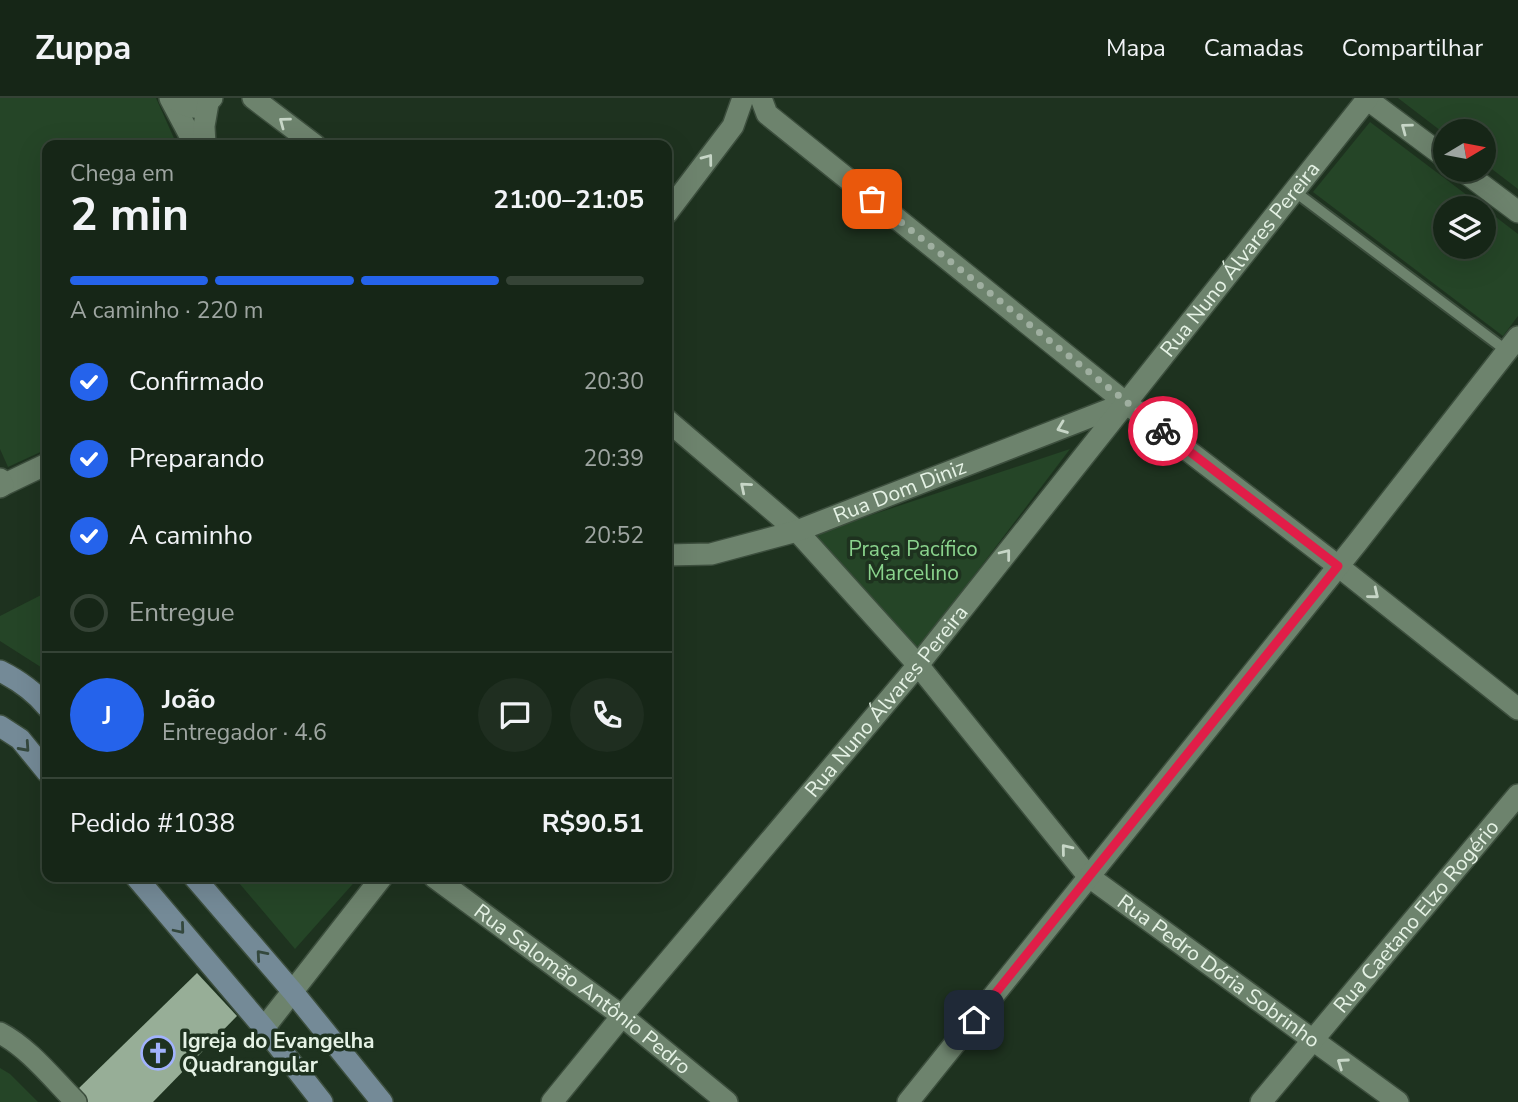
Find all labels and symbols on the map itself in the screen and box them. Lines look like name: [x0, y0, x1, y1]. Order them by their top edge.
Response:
one-way arrow: [279, 117, 292, 130]
north arrow: [1433, 119, 1496, 182]
one-way arrow: [1402, 124, 1414, 137]
one-way arrow: [700, 154, 713, 167]
street label: Rua Nuno Álvares Pereira: [1154, 156, 1326, 363]
pin: [842, 169, 902, 229]
courier: [1128, 396, 1198, 466]
one-way arrow: [1057, 419, 1069, 433]
street label: Rua Dom Diniz: [829, 453, 970, 530]
one-way arrow: [741, 482, 753, 495]
park label: Praça Pacífico Marcelino: [848, 535, 978, 587]
one-way arrow: [997, 550, 1010, 562]
one-way arrow: [1366, 586, 1378, 599]
street label: Rua Nuno Álvares Pereira: [798, 599, 974, 803]
one-way arrow: [17, 739, 30, 752]
street label: Rua Caetano Elzo Rogério: [1327, 814, 1505, 1019]
one-way arrow: [1062, 845, 1074, 858]
street label: Rua Pedro Dória Sobrinho: [1112, 888, 1325, 1054]
street label: Rua Salomão Antônio Pedro: [468, 897, 697, 1081]
one-way arrow: [172, 920, 184, 933]
one-way arrow: [257, 950, 269, 963]
pin: [944, 990, 1004, 1050]
place label: Igreja do Evangelha Quadrangular: [182, 1027, 375, 1079]
church icon: Igreja do Evangelha Quadrangular: [139, 1034, 177, 1072]
one-way arrow: [1337, 1058, 1350, 1071]

